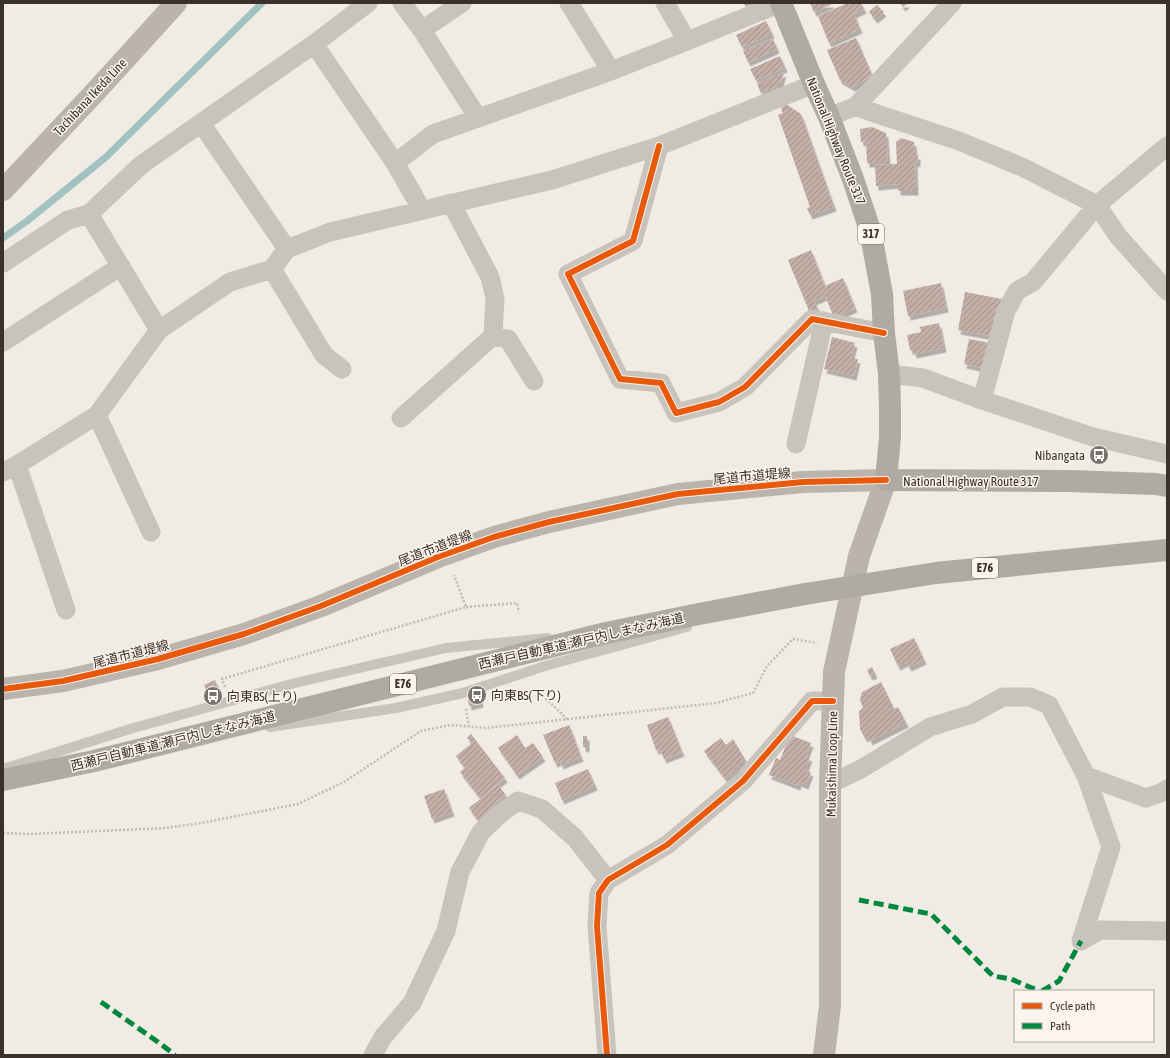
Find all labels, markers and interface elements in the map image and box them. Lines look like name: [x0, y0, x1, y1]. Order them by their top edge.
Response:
street label: Tachibana Ikeda Line: [50, 55, 130, 139]
street label: National Highway Route 317: [804, 75, 868, 207]
road number: 317: [858, 224, 884, 244]
bus stop icon: Nibangata: [1088, 444, 1110, 466]
place label: Nibangata: [1035, 448, 1085, 463]
street label: 尾道市道堤線: [712, 465, 792, 487]
street label: National Highway Route 317: [903, 474, 1039, 489]
street label: 尾道市道堤線: [396, 527, 474, 569]
road number: E76: [972, 558, 998, 578]
street label: 西瀬戸自動車道;瀬戸内しまなみ海道: [477, 610, 685, 672]
street label: 尾道市道堤線: [91, 637, 171, 671]
road number: E76: [390, 674, 416, 694]
bus stop icon: 向東BS(下り): [466, 684, 488, 706]
bus stop icon: 向東BS(上り): [202, 685, 224, 707]
place label: 向東BS(下り): [491, 688, 561, 703]
place label: 向東BS(上り): [227, 689, 297, 704]
street label: 西瀬戸自動車道;瀬戸内しまなみ海道: [69, 708, 277, 774]
street label: Mukaishima Loop Line: [824, 711, 840, 817]
legend: [1014, 990, 1154, 1042]
text: Cycle path: [1050, 999, 1095, 1013]
text: Path: [1050, 1019, 1071, 1033]

